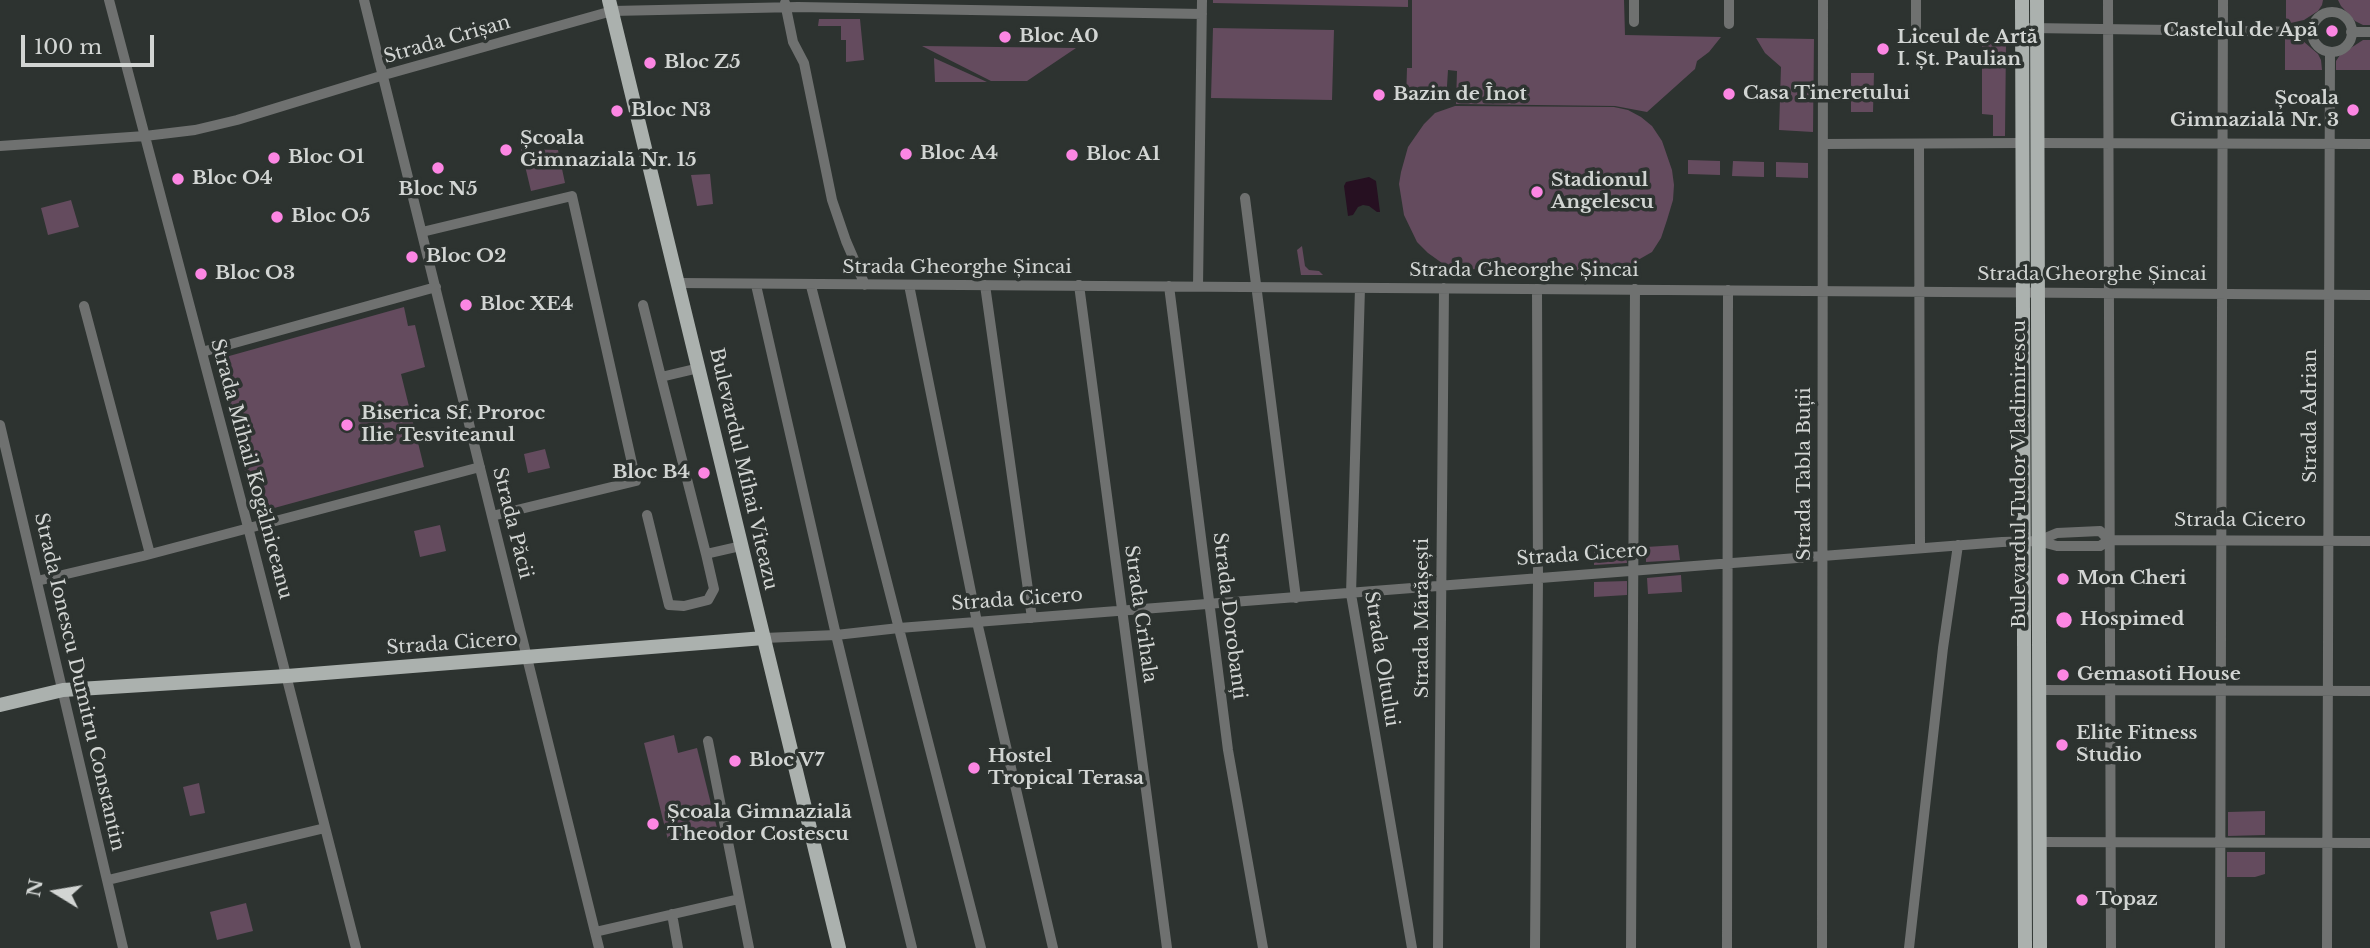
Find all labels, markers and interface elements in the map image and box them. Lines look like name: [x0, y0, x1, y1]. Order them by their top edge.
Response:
street label: Strada Crișan: [381, 11, 513, 69]
place label: Castelul de Apă: [2163, 20, 2318, 42]
scale bar: [24, 21, 158, 65]
marker: Castelul de Apă: [2324, 23, 2340, 39]
place label: Bloc A0: [1019, 26, 1099, 48]
place label: Liceul de Artă I. Șt. Paulian: [1897, 27, 2038, 71]
marker: Bloc A0: [997, 29, 1013, 45]
text: 100 m: [34, 34, 102, 60]
marker: Liceul de Artă I. Șt. Paulian: [1875, 41, 1891, 57]
place label: Bloc Z5: [664, 52, 741, 74]
marker: Bloc Z5: [642, 55, 658, 71]
place label: Casa Tineretului: [1743, 83, 1910, 105]
place label: Bazin de Înot: [1393, 84, 1527, 106]
marker: Casa Tineretului: [1721, 86, 1737, 102]
marker: Bazin de Înot: [1371, 87, 1387, 103]
place label: Școala Gimnazială Nr. 3: [2170, 88, 2339, 132]
place label: Bloc N3: [631, 100, 711, 122]
marker: Școala Gimnazială Nr. 3: [2345, 102, 2361, 118]
marker: Bloc N3: [609, 103, 625, 119]
place label: Școala Gimnazială Nr. 15: [520, 128, 696, 172]
marker: Școala Gimnazială Nr. 15: [498, 142, 514, 158]
place label: Bloc A4: [920, 143, 998, 165]
place label: Bloc A1: [1086, 144, 1160, 166]
marker: Bloc A4: [898, 146, 914, 162]
place label: Bloc O1: [288, 147, 364, 169]
marker: Bloc A1: [1064, 147, 1080, 163]
marker: Bloc O1: [266, 150, 282, 166]
marker: Bloc N5: [430, 160, 446, 176]
place label: Bloc O4: [192, 168, 273, 190]
place label: Stadionul Angelescu: [1551, 170, 1654, 214]
marker: Bloc O4: [170, 171, 186, 187]
place label: Bloc N5: [398, 179, 478, 201]
marker: Stadionul Angelescu: [1529, 184, 1545, 200]
place label: Bloc O5: [291, 206, 370, 228]
marker: Bloc O5: [269, 209, 285, 225]
place label: Bloc O2: [426, 246, 506, 268]
marker: Bloc O2: [404, 249, 420, 265]
street label: Strada Gheorghe Șincai: [842, 257, 1072, 279]
street label: Strada Gheorghe Șincai: [1409, 260, 1639, 282]
place label: Bloc O3: [215, 263, 295, 285]
street label: Strada Gheorghe Șincai: [1977, 264, 2207, 286]
marker: Bloc O3: [193, 266, 209, 282]
place label: Bloc XE4: [480, 294, 573, 316]
marker: Bloc XE4: [458, 297, 474, 313]
street label: Bulevardul Tudor Vladimirescu: [2009, 320, 2031, 628]
street label: Strada Mihail Kogălniceanu: [205, 336, 297, 602]
street label: Bulevardul Mihai Viteazu: [704, 346, 782, 592]
street label: Strada Adrian: [2300, 349, 2322, 483]
street label: Strada Tabla Buții: [1794, 387, 1816, 561]
place label: Biserica Sf. Proroc Ilie Tesviteanul: [361, 403, 545, 447]
marker: Biserica Sf. Proroc Ilie Tesviteanul: [339, 417, 355, 433]
place label: Bloc B4: [612, 462, 690, 484]
street label: Strada Păcii: [487, 465, 537, 581]
marker: Bloc B4: [696, 465, 712, 481]
street label: Strada Cicero: [2174, 510, 2306, 532]
street label: Strada Ionescu Dumitru Constantin: [29, 511, 129, 853]
street label: Strada Dorobanți: [1207, 531, 1251, 701]
street label: Strada Mărășești: [1412, 538, 1434, 698]
street label: Strada Cicero: [1515, 539, 1649, 571]
street label: Strada Crihala: [1119, 544, 1161, 684]
place label: Mon Cheri: [2077, 568, 2186, 590]
marker: Mon Cheri: [2055, 571, 2071, 587]
street label: Strada Cicero: [950, 584, 1084, 616]
street label: Strada Oltului: [1359, 590, 1403, 728]
place label: Hospimed: [2080, 609, 2184, 631]
marker: Hospimed: [2054, 610, 2074, 630]
street label: Strada Cicero: [385, 628, 519, 660]
place label: Gemasoti House: [2077, 664, 2241, 686]
marker: Gemasoti House: [2055, 667, 2071, 683]
place label: Elite Fitness Studio: [2076, 723, 2197, 767]
marker: Elite Fitness Studio: [2054, 737, 2070, 753]
place label: Hostel Tropical Terasa: [988, 746, 1144, 790]
place label: Bloc V7: [749, 750, 824, 772]
marker: Bloc V7: [727, 753, 743, 769]
marker: Hostel Tropical Terasa: [966, 760, 982, 776]
place label: Școala Gimnazială Theodor Costescu: [667, 802, 852, 846]
marker: Școala Gimnazială Theodor Costescu: [645, 816, 661, 832]
north arrow: [21, 857, 91, 927]
text: N: [22, 877, 48, 899]
place label: Topaz: [2096, 889, 2158, 911]
marker: Topaz: [2074, 892, 2090, 908]

